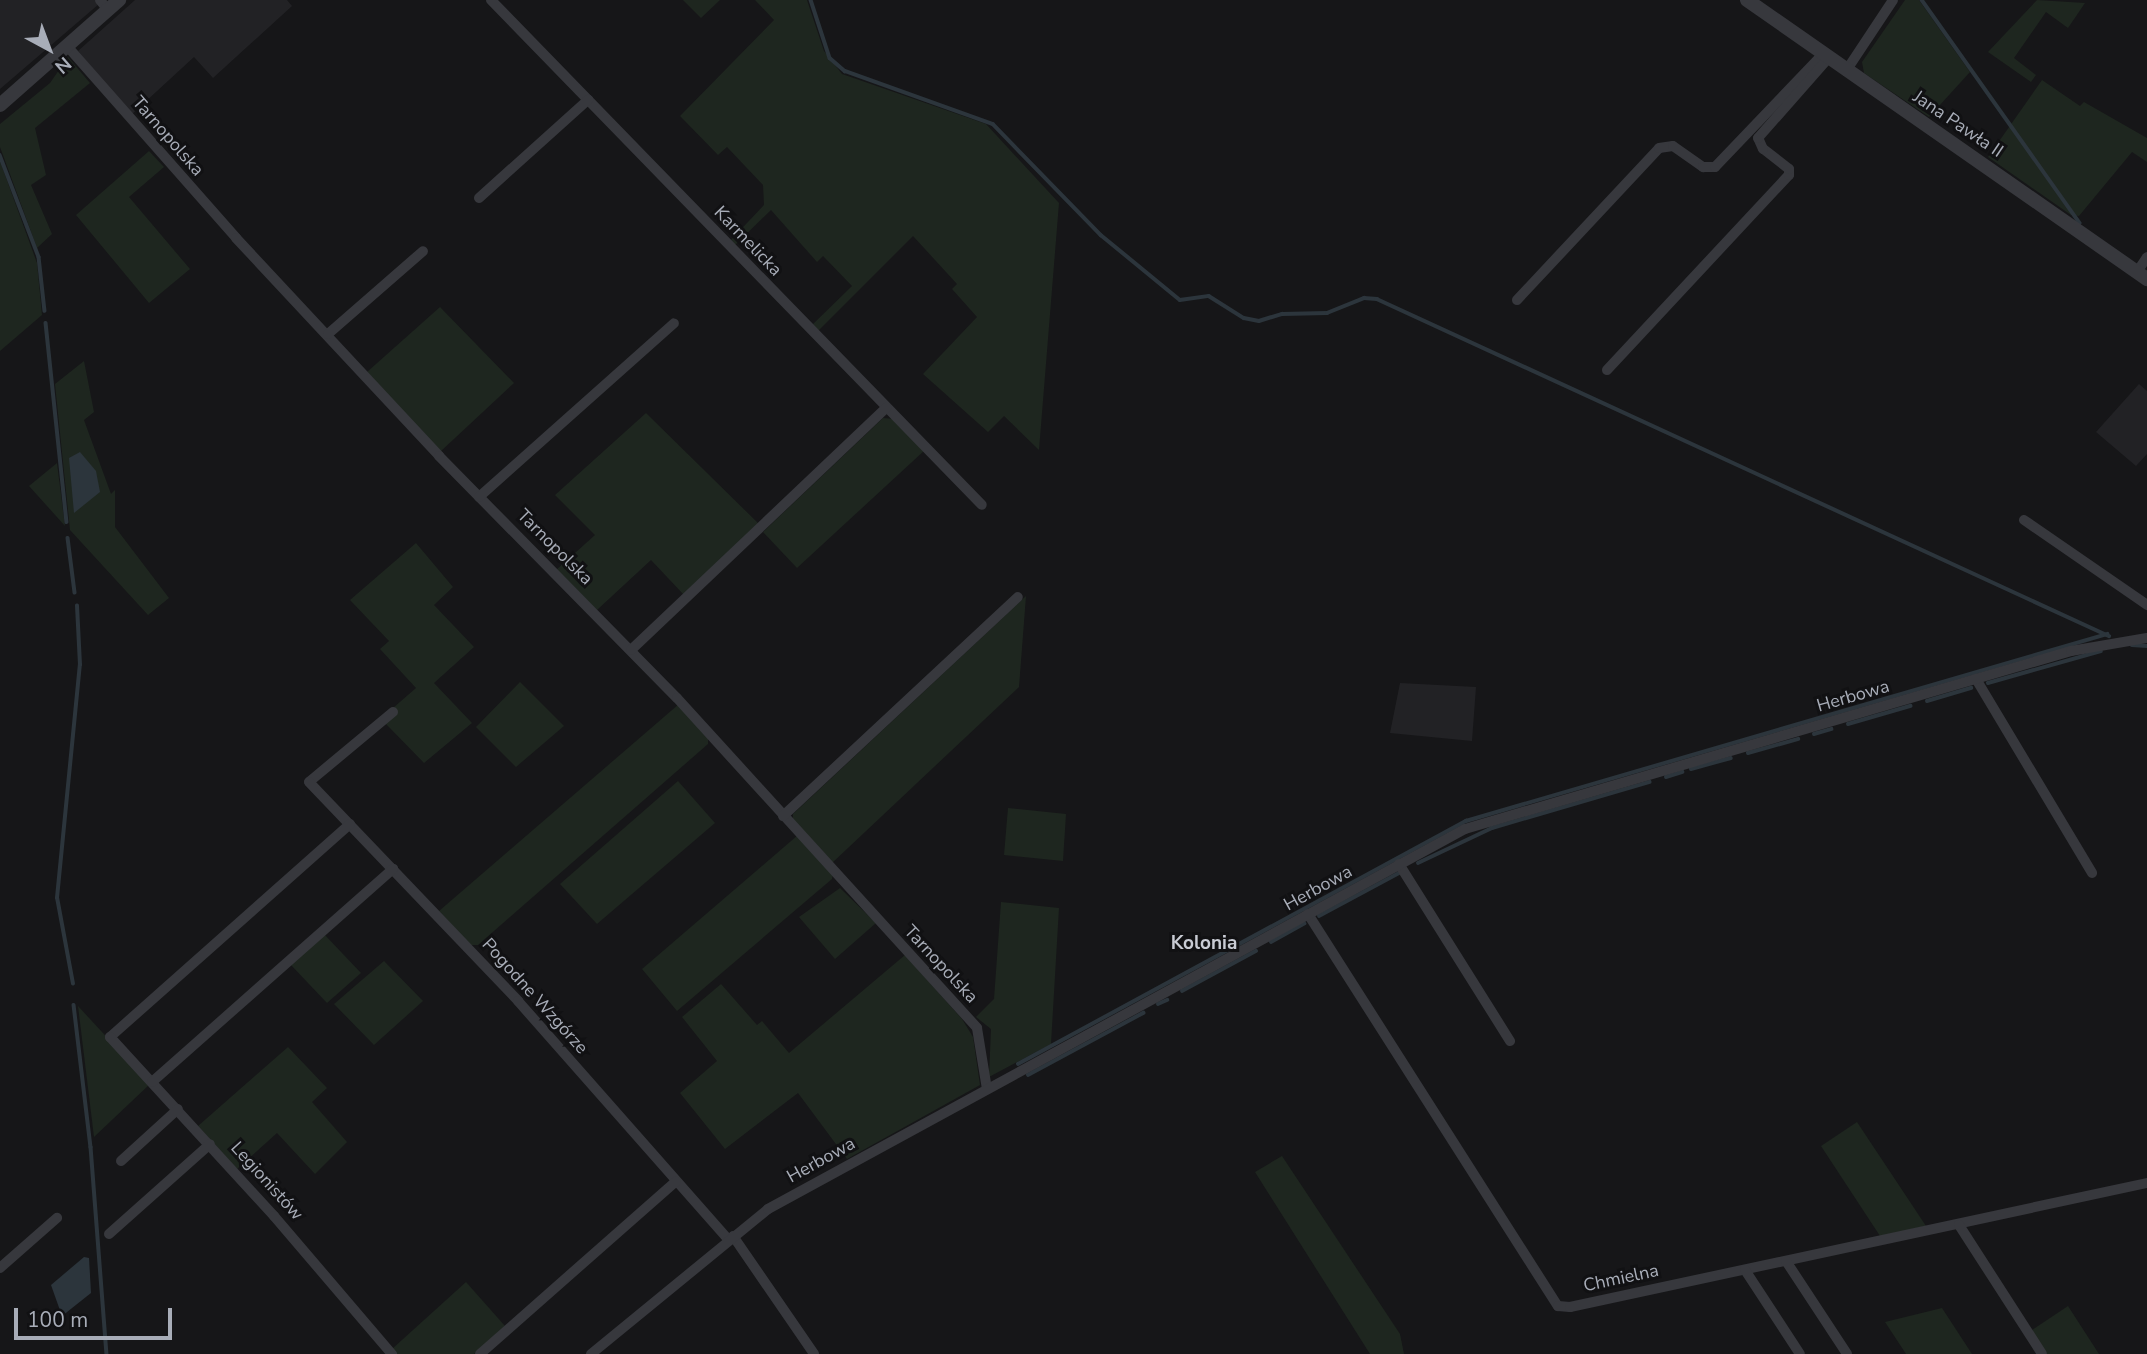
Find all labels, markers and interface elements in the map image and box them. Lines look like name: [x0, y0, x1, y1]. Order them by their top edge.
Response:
north arrow: [14, 14, 84, 84]
text: N: [49, 50, 77, 79]
street label: Jana Pawła II: [1909, 86, 2007, 162]
street label: Tarnopolska: [128, 92, 208, 180]
street label: Karmelicka: [709, 202, 787, 280]
street label: Tarnopolska: [513, 505, 597, 589]
street label: Herbowa: [1814, 675, 1892, 717]
street label: Herbowa: [1280, 860, 1356, 916]
street label: Tarnopolska: [900, 921, 982, 1007]
district label: Kolonia: [1171, 933, 1237, 955]
street label: Pogodne Wzgórze: [477, 934, 593, 1058]
street label: Herbowa: [783, 1132, 859, 1188]
street label: Legionistów: [226, 1137, 308, 1225]
street label: Chmielna: [1581, 1259, 1661, 1297]
scale bar: [18, 1294, 175, 1338]
text: 100 m: [27, 1306, 88, 1334]

